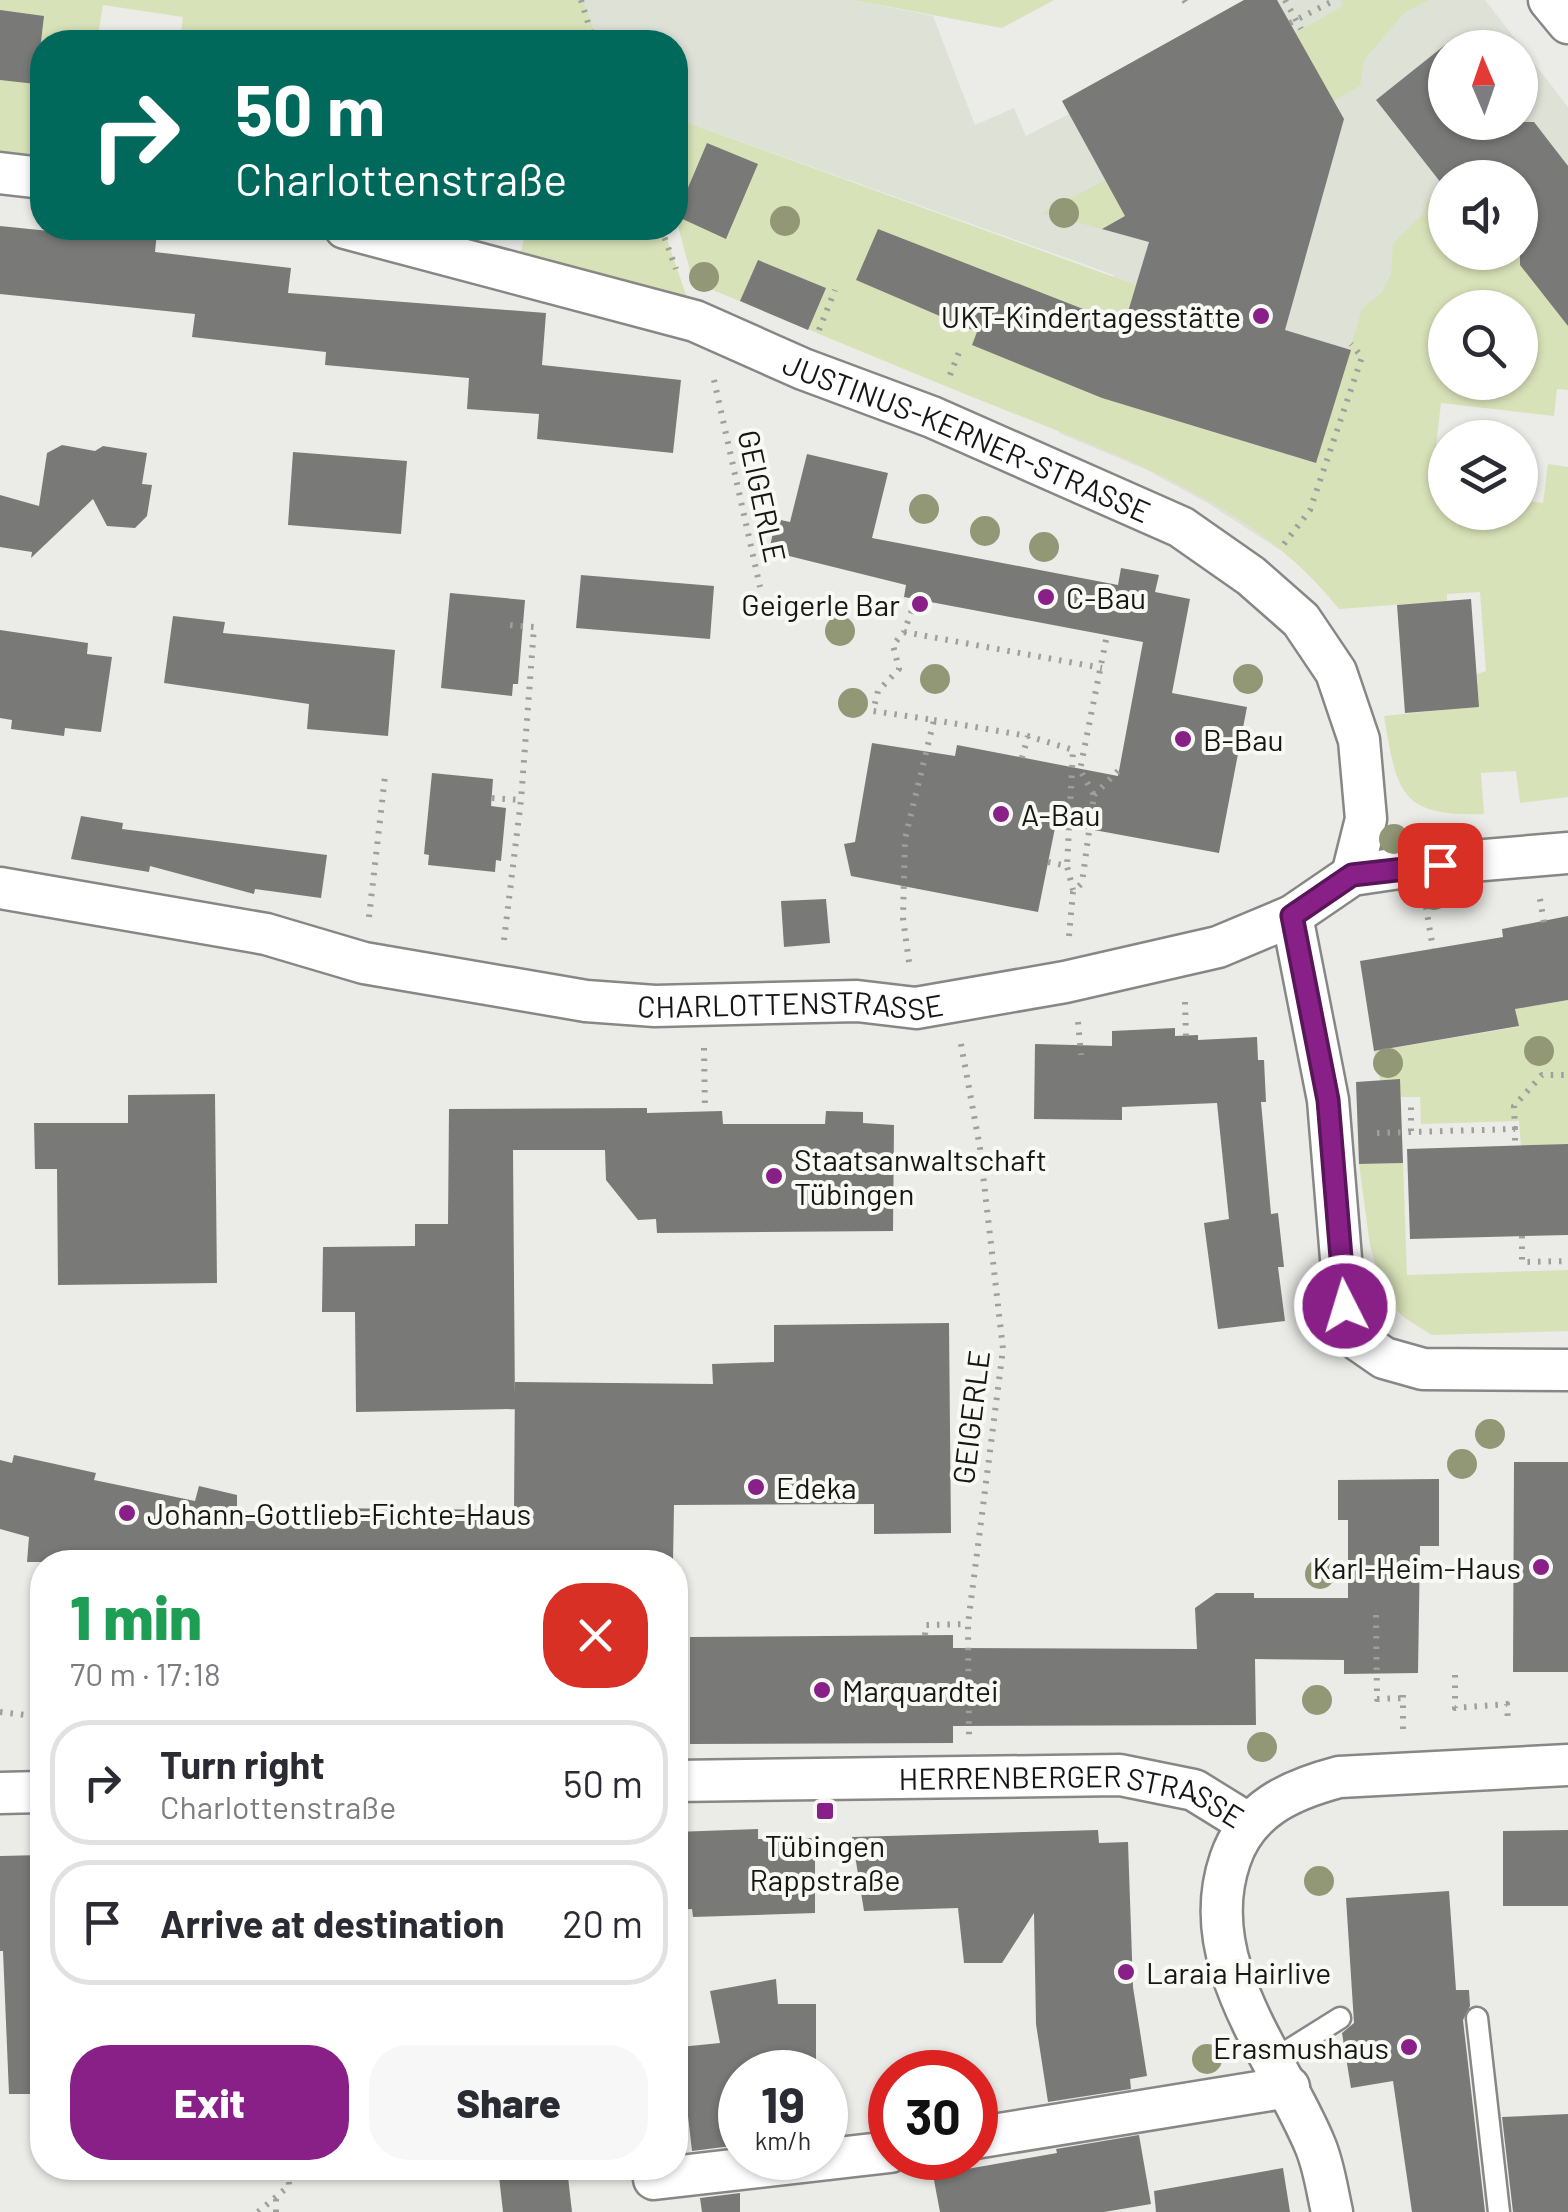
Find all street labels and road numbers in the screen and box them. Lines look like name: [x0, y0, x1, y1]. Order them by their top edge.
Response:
street label: JUSTINUS-KERNER-STRASSE: [778, 345, 1156, 529]
street label: GEIGERLE: [731, 427, 795, 565]
street label: CHARLOTTENSTRASSE: [636, 983, 946, 1027]
street label: GEIGERLE: [944, 1348, 996, 1486]
street label: HERRENBERGER STRASSE: [898, 1757, 1251, 1835]

